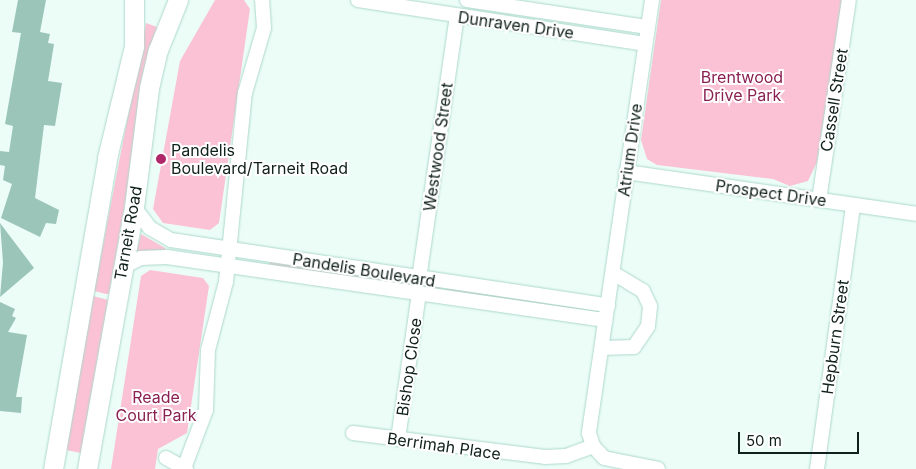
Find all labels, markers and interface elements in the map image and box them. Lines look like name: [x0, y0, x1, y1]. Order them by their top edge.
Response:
street label: Dunraven Drive: [457, 7, 575, 43]
street label: Cassell Street: [816, 47, 852, 153]
park label: Brentwood Drive Park: [701, 67, 783, 105]
street label: Westwood Street: [419, 81, 457, 213]
street label: Atrium Drive: [614, 102, 646, 198]
place label: Pandelis Boulevard/Tarneit Road: [171, 140, 348, 178]
marker: Pandelis Boulevard/Tarneit Road: [155, 153, 167, 165]
street label: Prospect Drive: [714, 176, 828, 210]
street label: Tarneit Road: [110, 184, 146, 282]
street label: Pandelis Boulevard: [291, 249, 437, 291]
street label: Hepburn Street: [817, 278, 853, 396]
street label: Bishop Close: [393, 317, 425, 417]
park label: Reade Court Park: [115, 387, 197, 425]
scale bar: [741, 422, 862, 454]
street label: Berrimah Place: [386, 429, 502, 463]
text: 50 m: [746, 431, 782, 450]

